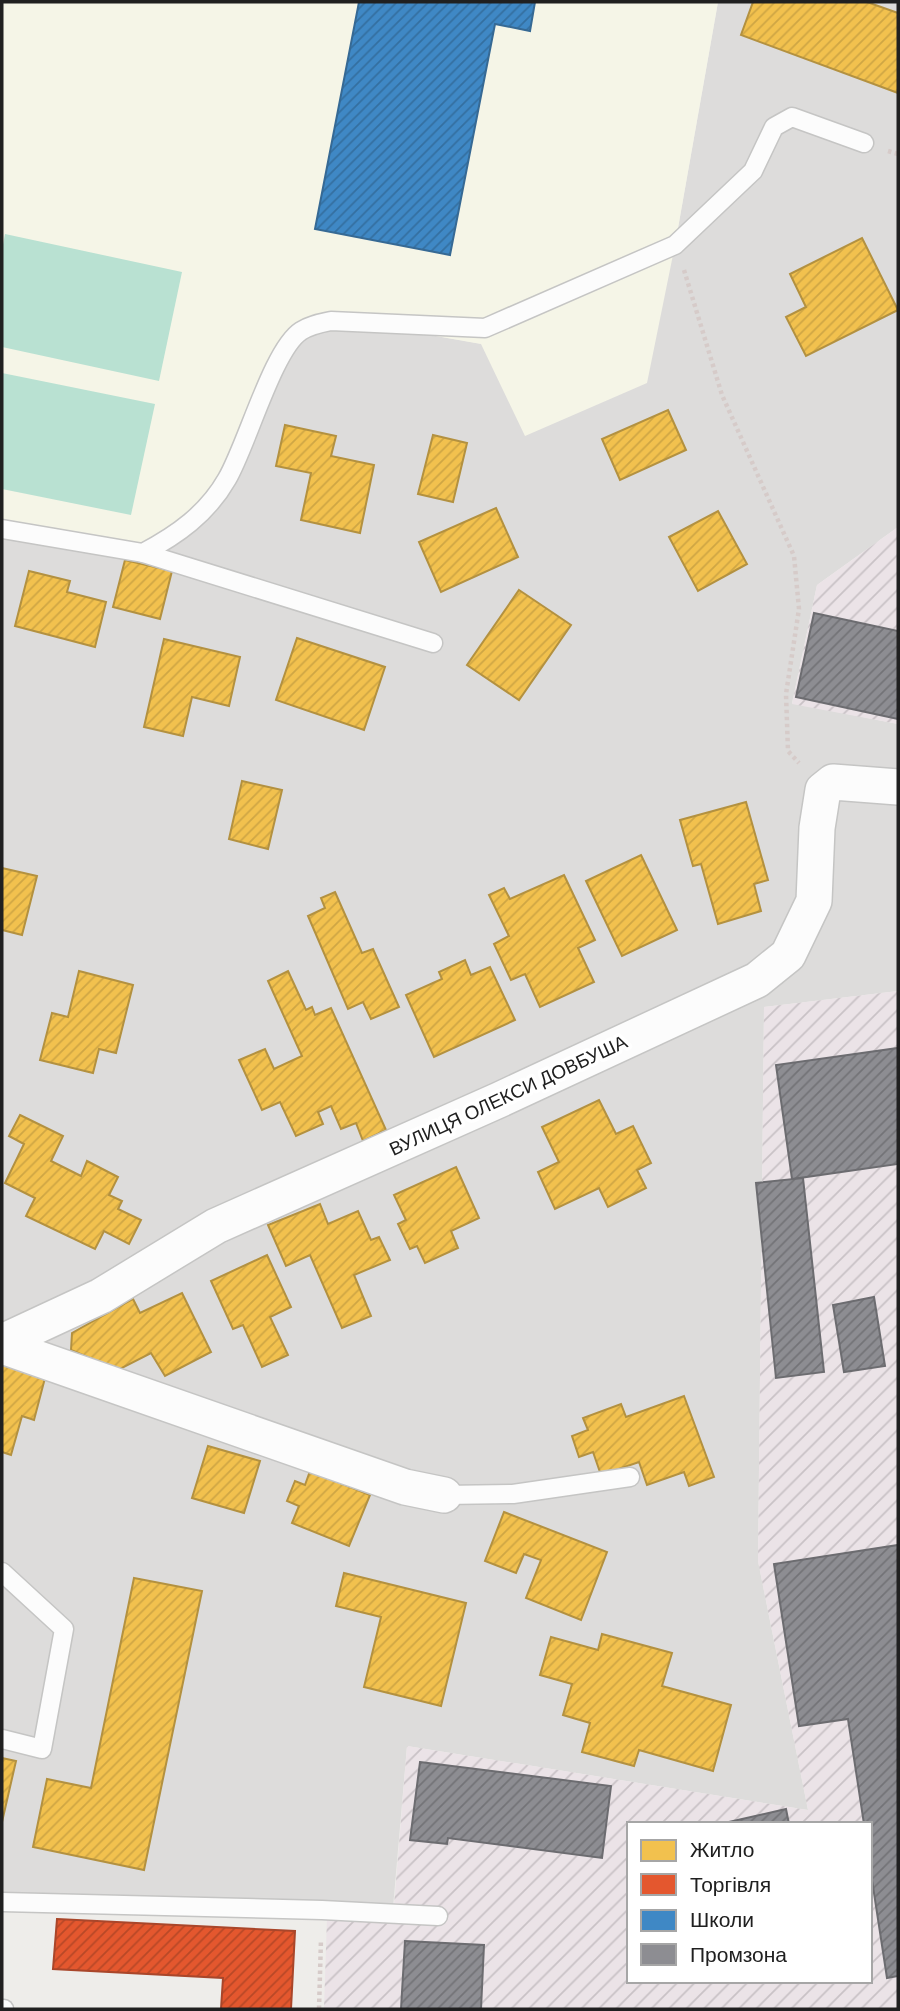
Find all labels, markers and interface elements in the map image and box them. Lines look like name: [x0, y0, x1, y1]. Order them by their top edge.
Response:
street label: ВУЛИЦЯ ОЛЕКСИ ДОВБУША: [385, 1029, 632, 1162]
legend: [627, 1822, 872, 1983]
text: Житло: [690, 1836, 754, 1864]
text: Торгівля: [690, 1871, 771, 1899]
text: Школи: [690, 1906, 754, 1934]
text: Промзона: [690, 1941, 787, 1969]

